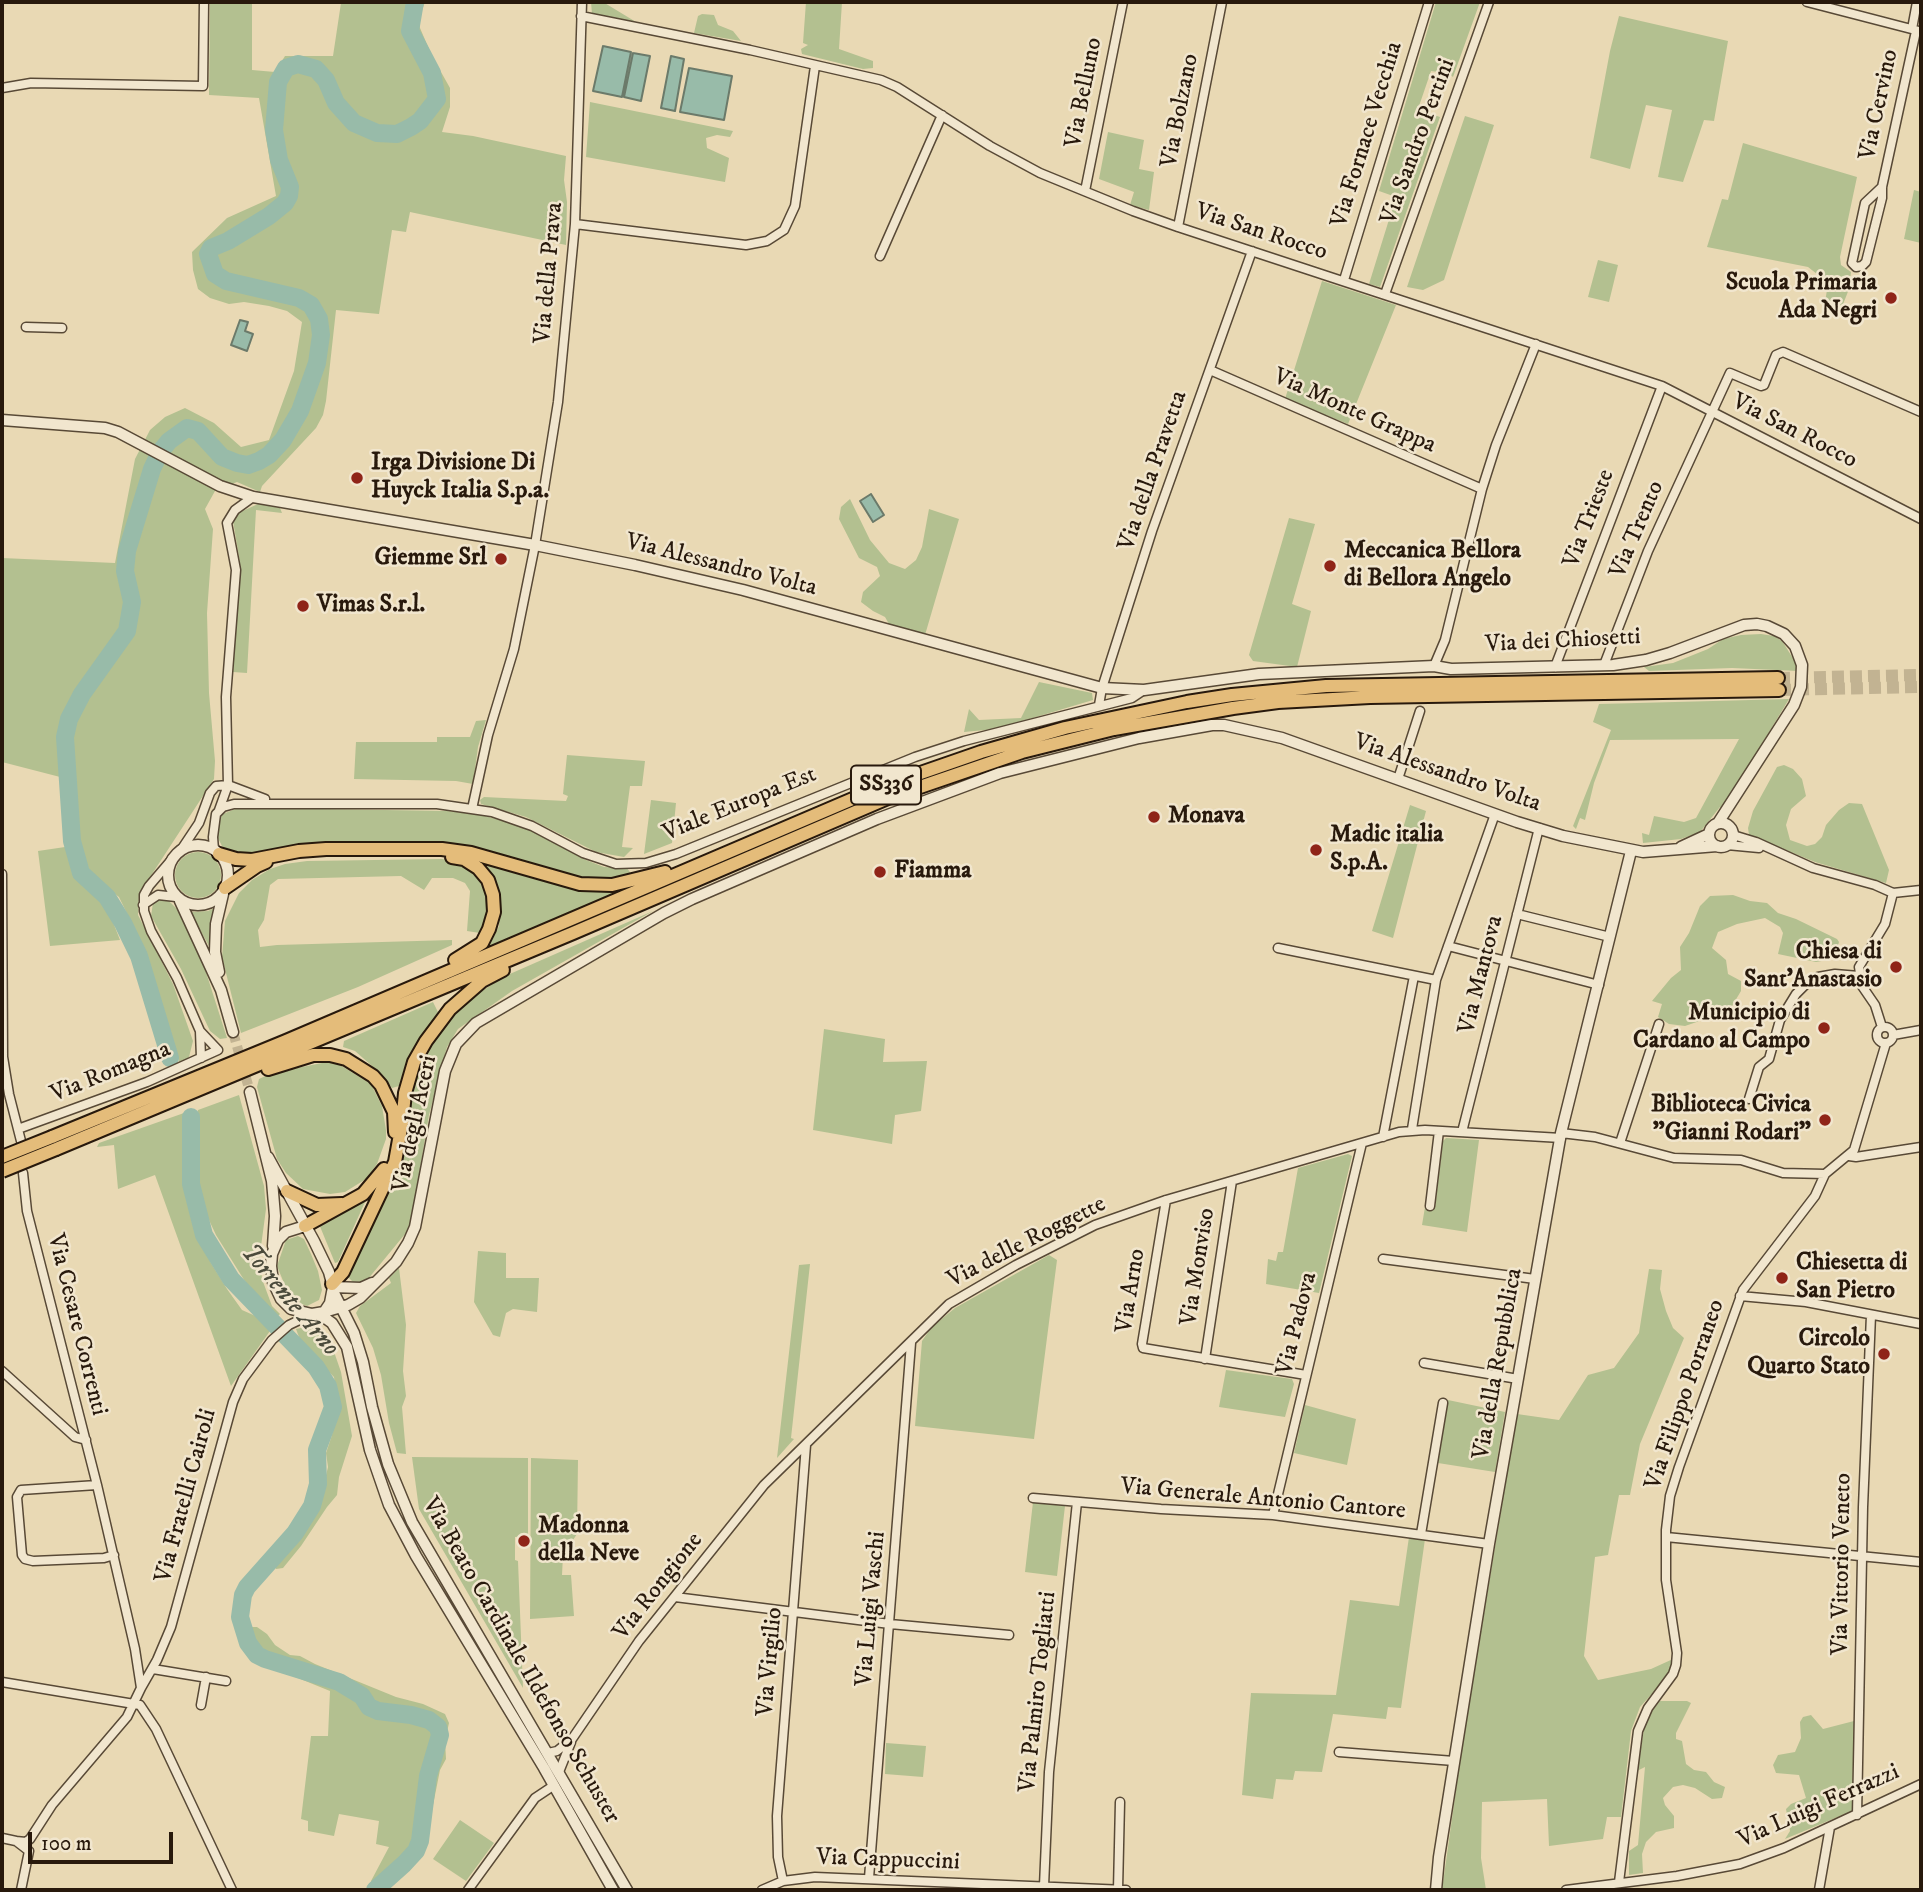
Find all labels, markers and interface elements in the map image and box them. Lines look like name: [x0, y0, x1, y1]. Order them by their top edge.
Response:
street label: Via Belluno: [1060, 35, 1110, 151]
street label: Via Fornace Vecchia: [1326, 39, 1410, 231]
street label: Via Cervino: [1854, 47, 1906, 163]
street label: Via Bolzano: [1156, 52, 1206, 170]
street label: Via Sandro Pertini: [1376, 55, 1462, 229]
street label: Via San Rocco: [1191, 198, 1331, 268]
street label: Via della Prava: [529, 201, 571, 345]
place label: Scuola Primaria Ada Negri: [1726, 270, 1877, 326]
marker: Scuola Primaria Ada Negri: [1883, 290, 1899, 306]
street label: Via Monte Grappa: [1268, 363, 1440, 461]
street label: Via della Pravetta: [1113, 387, 1195, 555]
street label: Via San Rocco: [1726, 388, 1862, 476]
place label: Irga Divisione Di Huyck Italia S.p.a.: [371, 450, 549, 506]
street label: Via Trieste: [1558, 466, 1622, 572]
marker: Irga Divisione Di Huyck Italia S.p.a.: [349, 470, 365, 486]
street label: Via Trento: [1605, 477, 1671, 583]
street label: Via Alessandro Volta: [623, 528, 819, 604]
place label: Meccanica Bellora di Bellora Angelo: [1344, 538, 1521, 594]
place label: Giemme Srl: [375, 545, 487, 573]
marker: Giemme Srl: [493, 551, 509, 567]
marker: Meccanica Bellora di Bellora Angelo: [1322, 558, 1338, 574]
place label: Vimas S.r.l.: [317, 592, 425, 620]
marker: Vimas S.r.l.: [295, 598, 311, 614]
street label: Via dei Chiosetti: [1484, 624, 1642, 660]
street label: Via Alessandro Volta: [1350, 729, 1544, 819]
street label: Viale Europa Est: [659, 761, 821, 849]
road number: SS336: [851, 765, 921, 804]
place label: Monava: [1168, 803, 1245, 831]
marker: Monava: [1146, 809, 1162, 825]
place label: Madic italia S.p.A.: [1330, 822, 1443, 878]
marker: Madic italia S.p.A.: [1308, 842, 1324, 858]
place label: Fiamma: [894, 858, 971, 886]
marker: Fiamma: [872, 864, 888, 880]
street label: Via Mantova: [1453, 913, 1511, 1037]
place label: Chiesa di Sant'Anastasio: [1744, 939, 1882, 995]
marker: Chiesa di Sant'Anastasio: [1888, 959, 1904, 975]
place label: Municipio di Cardano al Campo: [1633, 1000, 1810, 1056]
marker: Municipio di Cardano al Campo: [1816, 1020, 1832, 1036]
street label: Via Romagna: [47, 1036, 175, 1110]
street label: Via degli Aceri: [387, 1053, 445, 1195]
place label: Biblioteca Civica "Gianni Rodari": [1651, 1092, 1811, 1148]
marker: Biblioteca Civica "Gianni Rodari": [1817, 1112, 1833, 1128]
street label: Via delle Roggette: [943, 1191, 1111, 1295]
street label: Via Monviso: [1175, 1206, 1223, 1328]
street label: Via Cesare Correnti: [39, 1231, 113, 1419]
water label: Torrente Arno: [233, 1238, 345, 1364]
street label: Via Arno: [1111, 1247, 1153, 1335]
place label: Chiesetta di San Pietro: [1796, 1250, 1908, 1306]
street label: Via della Repubblica: [1468, 1266, 1530, 1462]
street label: Via Padova: [1271, 1270, 1325, 1378]
marker: Chiesetta di San Pietro: [1774, 1270, 1790, 1286]
street label: Via Filippo Porraneo: [1640, 1296, 1732, 1494]
place label: Circolo Quarto Stato: [1747, 1326, 1870, 1382]
marker: Circolo Quarto Stato: [1876, 1346, 1892, 1362]
street label: Via Fratelli Cairoli: [150, 1406, 224, 1586]
street label: Via Generale Antonio Cantore: [1119, 1473, 1407, 1527]
street label: Via Vittorio Veneto: [1827, 1473, 1859, 1655]
street label: Via Beato Cardinale Ildefonso Schuster: [415, 1493, 625, 1829]
place label: Madonna della Neve: [538, 1513, 639, 1569]
street label: Via Rongione: [608, 1527, 710, 1647]
street label: Via Luigi Vaschi: [851, 1530, 893, 1688]
marker: Madonna della Neve: [516, 1533, 532, 1549]
street label: Via Palmiro Togliatti: [1014, 1590, 1064, 1794]
street label: Via Virgilio: [752, 1606, 790, 1718]
street label: Via Luigi Ferrazzi: [1734, 1759, 1904, 1855]
scale bar: [32, 1818, 177, 1862]
text: 100 m: [41, 1831, 92, 1857]
street label: Via Cappuccini: [816, 1844, 960, 1878]

